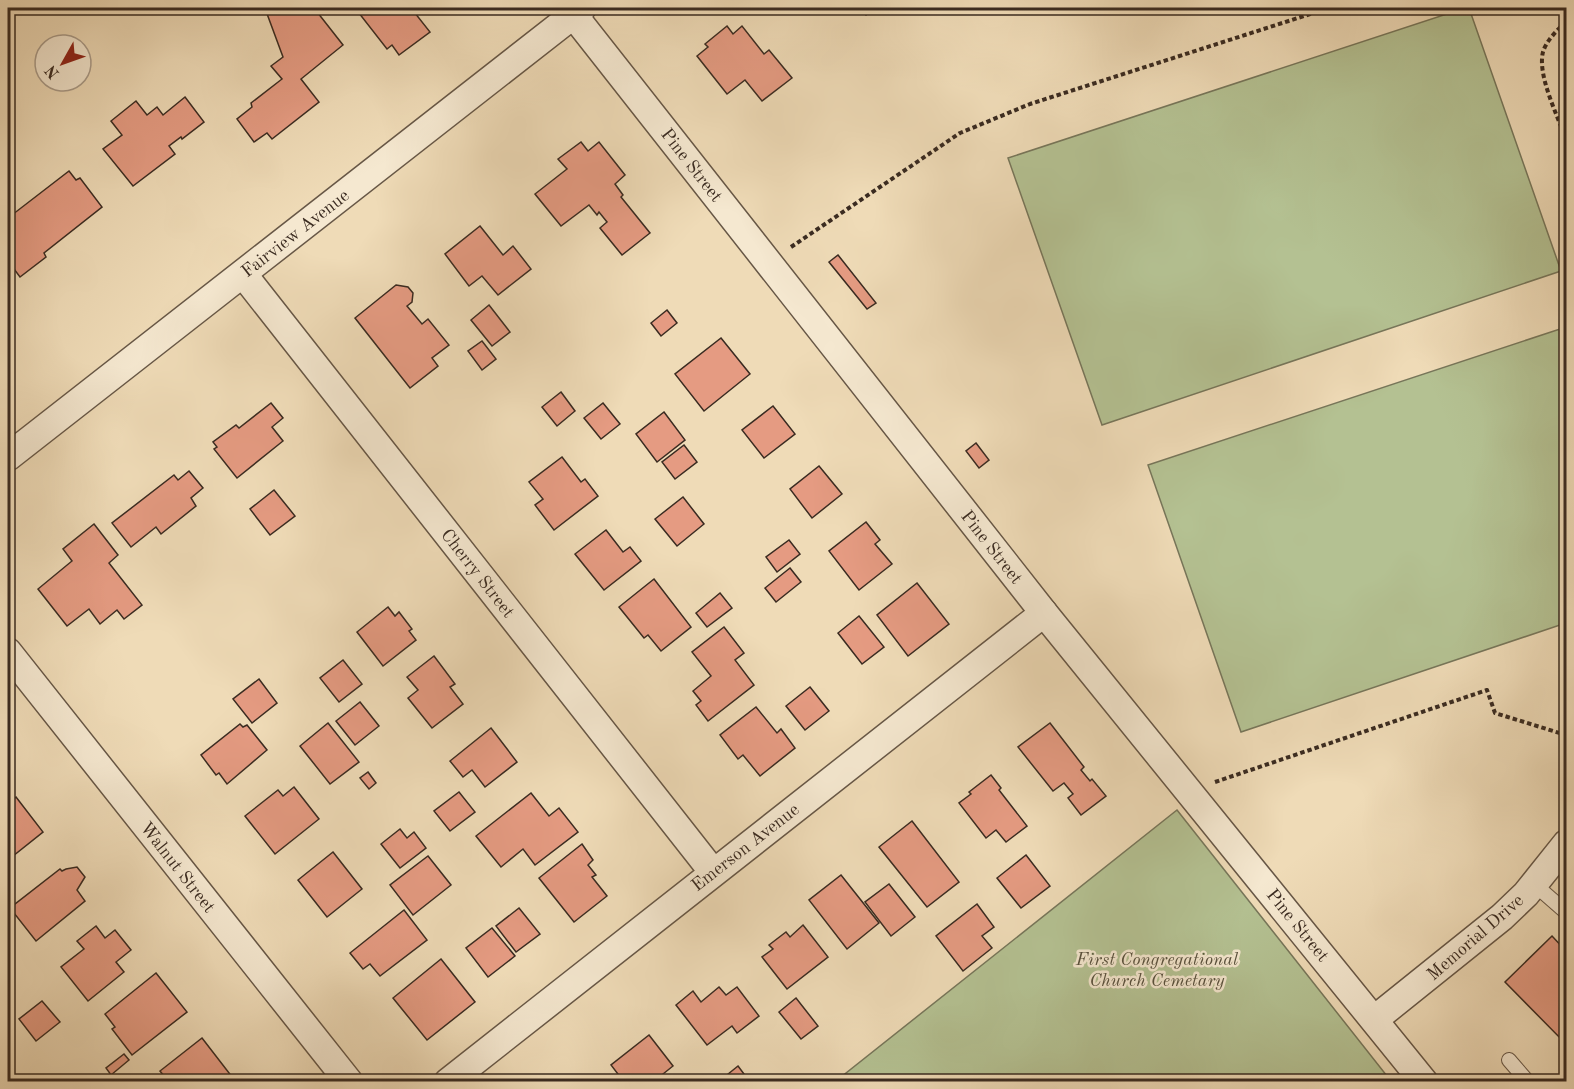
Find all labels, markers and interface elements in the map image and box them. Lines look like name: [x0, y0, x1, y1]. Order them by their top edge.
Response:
north arrow: [33, 33, 93, 93]
text: N: [42, 61, 63, 81]
street label: Pine Street: [657, 125, 725, 206]
street label: Fairview Avenue: [238, 186, 353, 281]
street label: Pine Street: [957, 507, 1025, 588]
street label: Cherry Street: [437, 526, 517, 621]
street label: Emerson Avenue: [688, 800, 803, 895]
street label: Walnut Street: [136, 819, 218, 916]
street label: Pine Street: [1263, 886, 1332, 965]
street label: Memorial Drive: [1424, 891, 1527, 984]
park label: First Congregational Church Cemetary: [1075, 951, 1239, 990]

